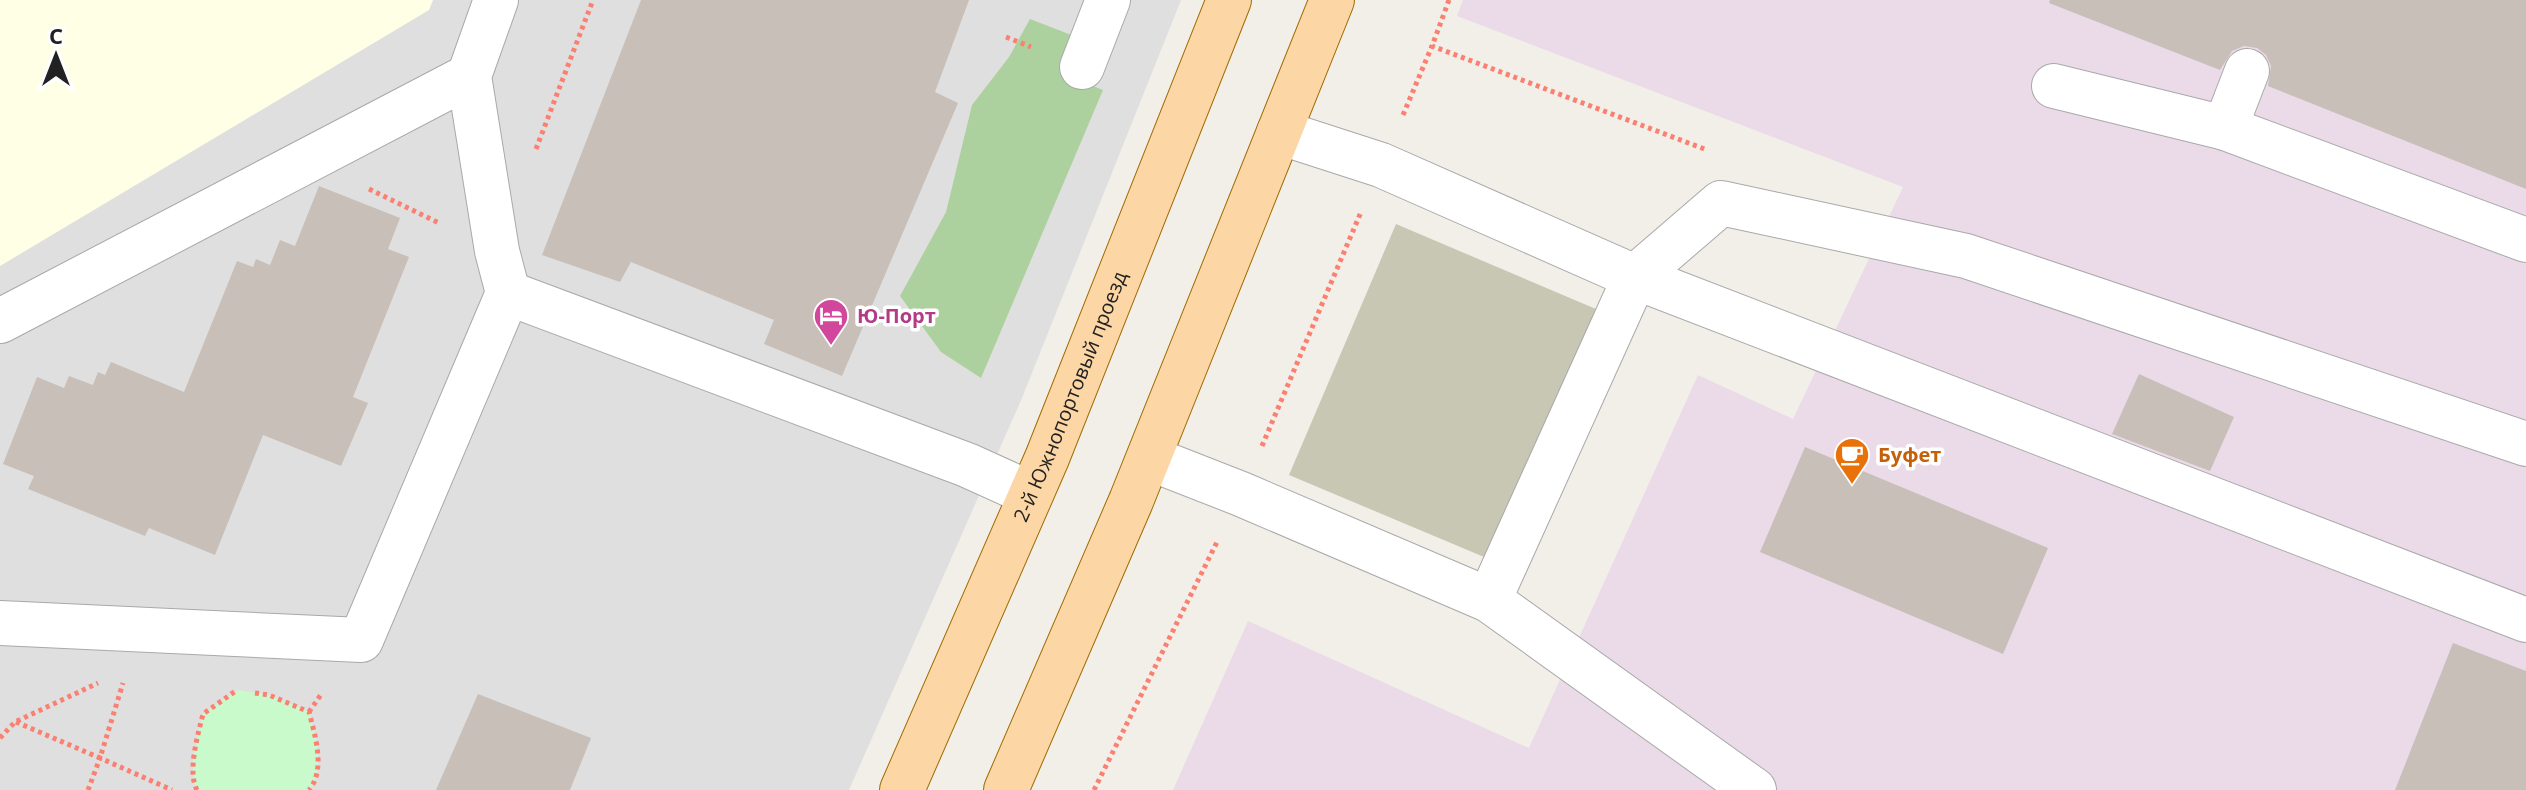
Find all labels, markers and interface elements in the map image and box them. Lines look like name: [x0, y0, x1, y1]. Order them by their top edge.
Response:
north arrow: [16, 16, 96, 96]
text: С: [49, 20, 63, 50]
street label: 2-й Южнопортовый проезд: [1007, 267, 1133, 526]
hotel icon: Ю-Порт: [812, 297, 850, 347]
place label: Ю-Порт: [857, 302, 936, 329]
cafe icon: Буфет: [1833, 436, 1871, 486]
place label: Буфет: [1878, 441, 1941, 468]

